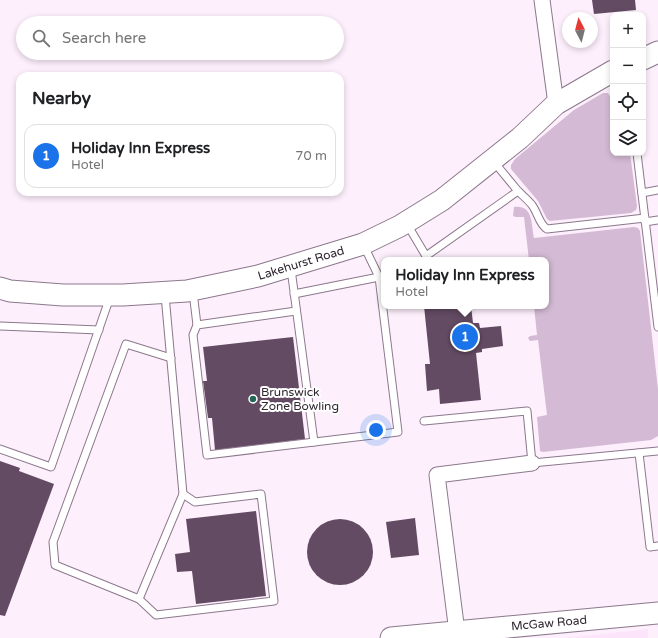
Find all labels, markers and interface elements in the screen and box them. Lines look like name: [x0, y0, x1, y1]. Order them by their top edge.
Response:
north arrow: [562, 12, 598, 48]
map controls: [610, 12, 646, 156]
button: +: [610, 12, 646, 48]
search box: [16, 16, 344, 60]
icon: search: [30, 27, 52, 49]
text: Search here: [62, 29, 146, 47]
button: −: [610, 48, 646, 84]
button: locate: [610, 84, 646, 120]
text: Nearby: [32, 88, 91, 109]
button: layers: [610, 120, 646, 156]
text: Holiday Inn Express: [71, 139, 210, 157]
text: 1: [42, 148, 50, 164]
text: 70 m: [295, 148, 327, 164]
text: Hotel: [71, 157, 104, 173]
street label: Lakehurst Road: [256, 243, 346, 283]
popup: [381, 257, 549, 309]
text: Holiday Inn Express: [395, 266, 535, 284]
text: Hotel: [395, 284, 428, 300]
pin: 1: [452, 322, 478, 352]
place label: Brunswick Zone Bowling: [261, 385, 339, 413]
marker: Brunswick Zone Bowling: [248, 394, 258, 404]
your location: [366, 420, 386, 440]
street label: McGaw Road: [510, 613, 588, 633]

